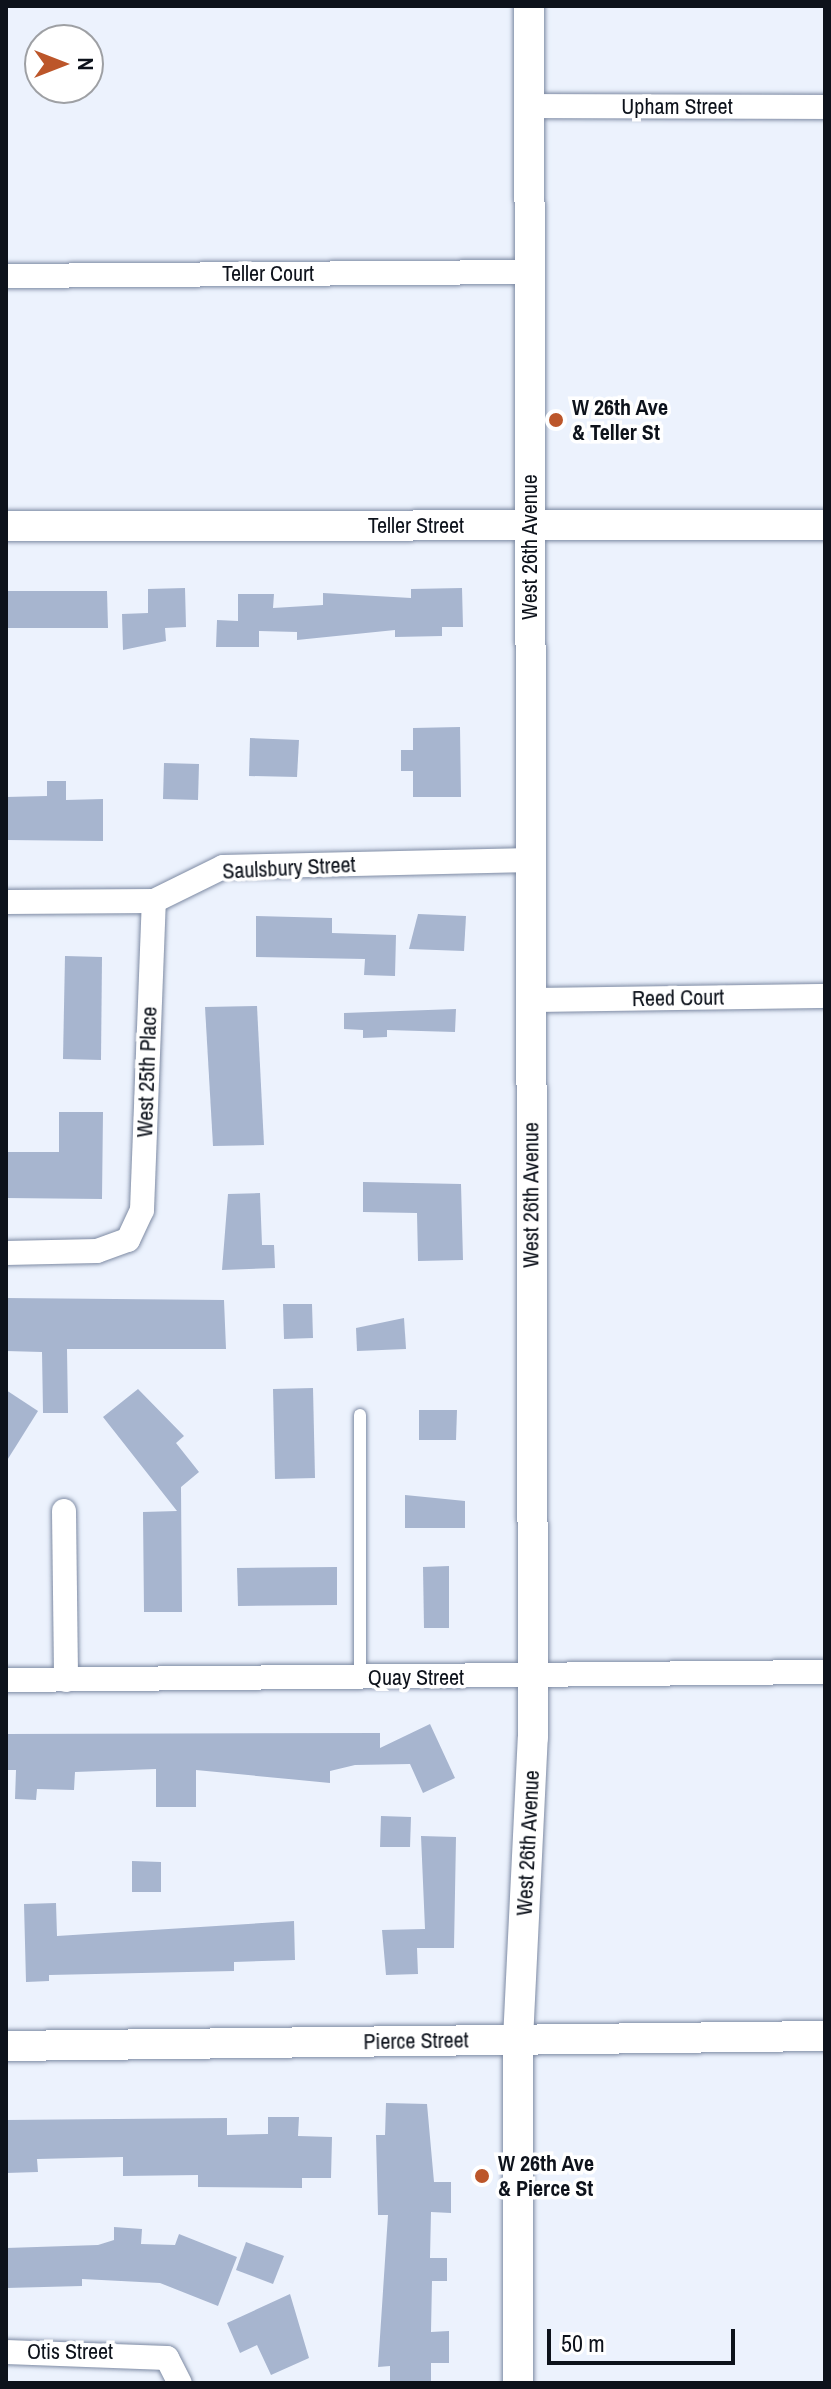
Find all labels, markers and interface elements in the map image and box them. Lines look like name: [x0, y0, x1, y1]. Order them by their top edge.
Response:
north arrow: [24, 24, 104, 104]
text: N: [71, 57, 101, 71]
street label: Upham Street: [621, 94, 733, 120]
street label: Teller Court: [222, 261, 314, 287]
place label: W 26th Ave & Teller St: [572, 394, 669, 446]
marker: W 26th Ave & Teller St: [547, 411, 565, 429]
street label: West 26th Avenue: [517, 474, 543, 620]
street label: Teller Street: [368, 513, 464, 539]
street label: Saulsbury Street: [222, 851, 356, 885]
street label: Reed Court: [632, 984, 724, 1012]
street label: West 25th Place: [132, 1006, 162, 1138]
street label: West 26th Avenue: [518, 1122, 544, 1268]
street label: Quay Street: [368, 1665, 464, 1691]
street label: West 26th Avenue: [511, 1769, 545, 1917]
street label: Pierce Street: [363, 2027, 469, 2055]
place label: W 26th Ave & Pierce St: [498, 2150, 595, 2202]
marker: W 26th Ave & Pierce St: [473, 2167, 491, 2185]
scale bar: [551, 2313, 739, 2363]
text: 50 m: [561, 2327, 605, 2359]
street label: Otis Street: [27, 2339, 113, 2365]

